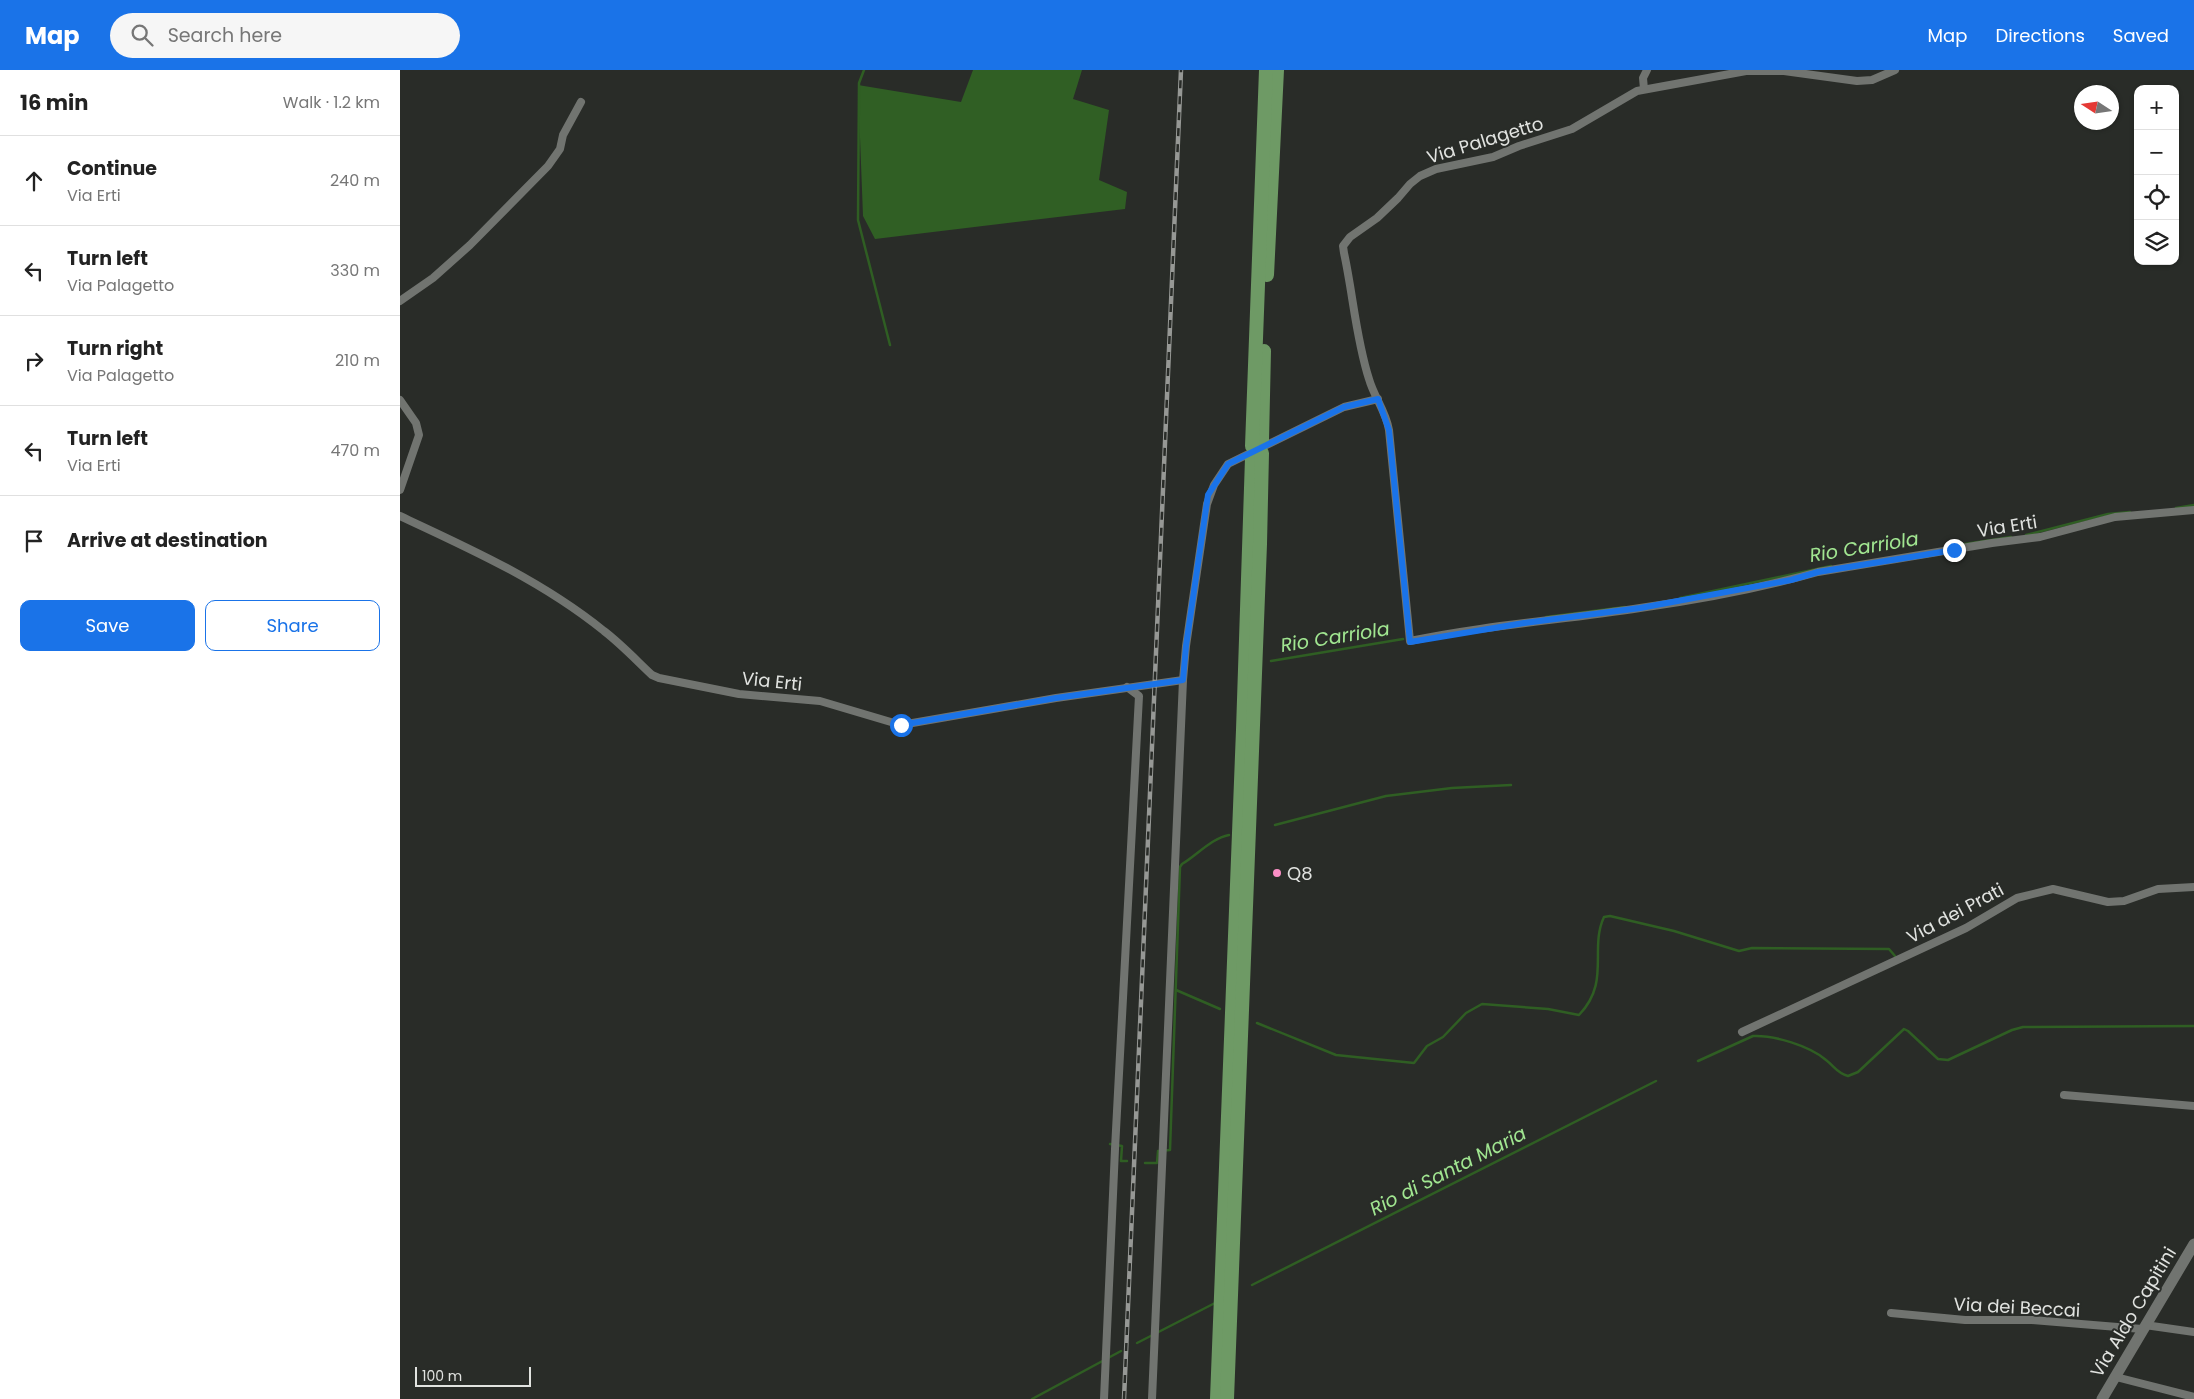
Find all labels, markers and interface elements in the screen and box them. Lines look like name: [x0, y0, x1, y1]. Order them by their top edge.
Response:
search box: [110, 13, 460, 58]
text: Map: [25, 19, 80, 52]
icon: search: [128, 21, 156, 49]
text: Search here: [168, 22, 282, 49]
text: Map: [1928, 23, 1967, 48]
text: Directions: [1995, 23, 2085, 48]
text: Saved: [2113, 23, 2169, 48]
north arrow: [2074, 85, 2119, 130]
map controls: [2134, 85, 2179, 265]
button: +: [2134, 85, 2179, 130]
text: 16 min: [20, 88, 88, 117]
text: Walk · 1.2 km: [283, 91, 380, 114]
street label: Via Palagetto: [1424, 110, 1546, 170]
button: −: [2134, 130, 2179, 175]
text: Continue: [67, 155, 157, 182]
icon: ahead: [20, 167, 48, 195]
text: 240 m: [330, 169, 380, 192]
button: locate: [2134, 175, 2179, 220]
text: Via Erti: [67, 184, 121, 207]
button: layers: [2134, 220, 2179, 265]
text: Turn left: [67, 245, 148, 272]
icon: left: [20, 257, 48, 285]
text: 330 m: [330, 259, 380, 282]
text: Via Palagetto: [67, 274, 174, 297]
text: Turn right: [67, 335, 163, 362]
icon: right: [20, 347, 48, 375]
text: 210 m: [335, 349, 380, 372]
text: Via Palagetto: [67, 364, 174, 387]
text: Turn left: [67, 425, 148, 452]
icon: left: [20, 437, 48, 465]
text: 470 m: [330, 439, 380, 462]
text: Via Erti: [67, 454, 121, 477]
street label: Via Erti: [1975, 509, 2039, 543]
water label: Rio Carriola: [1808, 525, 1921, 569]
icon: arrive: [20, 527, 48, 555]
text: Arrive at destination: [67, 527, 268, 554]
route end: [1943, 539, 1966, 562]
button: Save: [20, 600, 195, 651]
button: Share: [205, 600, 380, 651]
water label: Rio Carriola: [1279, 615, 1392, 659]
street label: Via Erti: [741, 665, 803, 697]
route start: [890, 714, 913, 737]
place label: Q8: [1287, 861, 1313, 886]
marker: Q8: [1271, 867, 1283, 879]
street label: Via dei Prati: [1902, 877, 2008, 949]
water label: Rio di Santa Maria: [1365, 1120, 1531, 1222]
street label: Via Aldo Capitini: [2084, 1242, 2182, 1382]
street label: Via dei Beccai: [1953, 1291, 2081, 1323]
scale bar: [415, 1364, 531, 1387]
text: 100 m: [422, 1366, 462, 1386]

